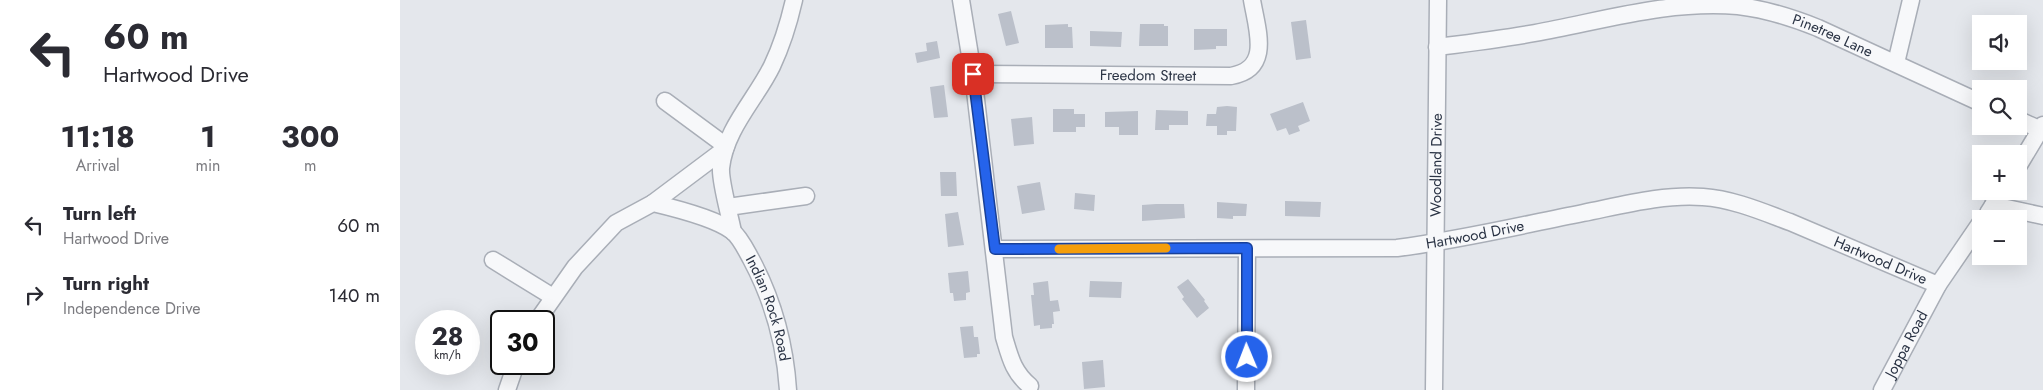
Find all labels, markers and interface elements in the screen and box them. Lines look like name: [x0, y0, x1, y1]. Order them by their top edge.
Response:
street label: Pinetree Lane: [1789, 8, 1877, 63]
text: 60 m: [103, 12, 189, 62]
map controls: [1972, 15, 2027, 265]
button: sound: [1972, 15, 2027, 70]
icon: left: [20, 20, 85, 85]
pin: [952, 53, 994, 95]
text: Hartwood Drive: [103, 58, 249, 90]
icon: arrive: [959, 60, 987, 88]
street label: Freedom Street: [1100, 64, 1197, 87]
button: search: [1972, 80, 2027, 135]
street label: Woodland Drive: [1425, 113, 1448, 217]
text: 11:18: [61, 115, 135, 158]
text: 1: [200, 115, 216, 158]
text: 300: [281, 115, 339, 158]
button: +: [1972, 145, 2027, 200]
text: Arrival: [76, 154, 120, 177]
text: min: [195, 154, 220, 177]
text: m: [304, 154, 316, 177]
text: Turn left: [63, 200, 136, 227]
button: −: [1972, 210, 2027, 265]
icon: left: [20, 211, 48, 239]
text: 60 m: [337, 212, 380, 239]
street label: Hartwood Drive: [1424, 214, 1526, 255]
text: Hartwood Drive: [63, 227, 169, 250]
street label: Hartwood Drive: [1830, 231, 1931, 290]
street label: Indian Rock Road: [740, 251, 796, 363]
text: Turn right: [63, 270, 149, 297]
icon: right: [20, 281, 48, 309]
text: 140 m: [328, 282, 380, 309]
text: Independence Drive: [63, 297, 200, 320]
street label: Joppa Road: [1879, 307, 1933, 383]
speed limit sign: 30: [490, 310, 555, 375]
text: 28: [431, 318, 464, 354]
position arrow: [1220, 330, 1272, 382]
text: km/h: [434, 346, 461, 364]

